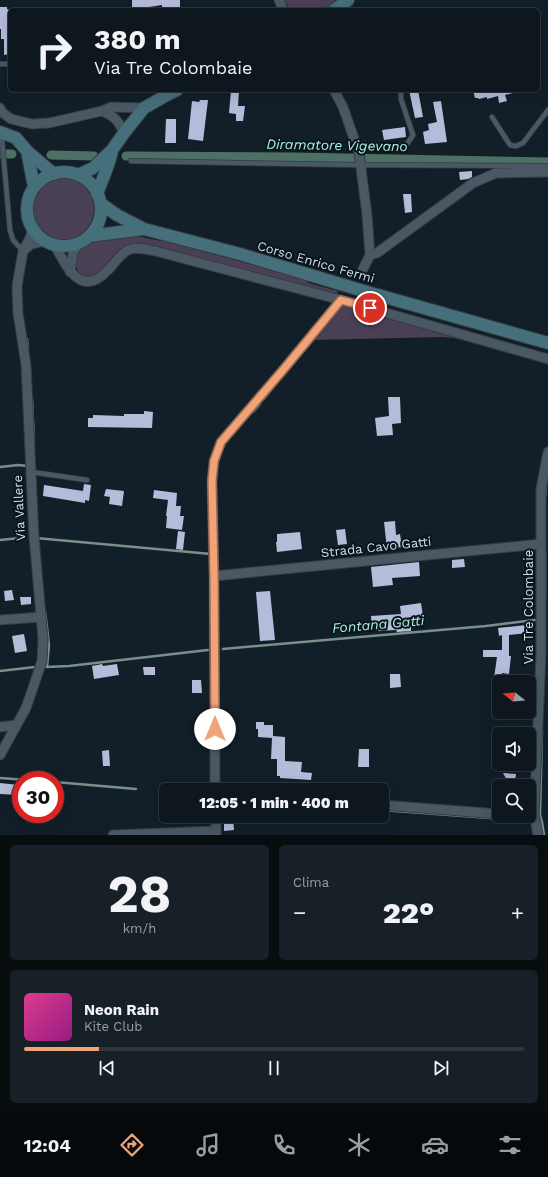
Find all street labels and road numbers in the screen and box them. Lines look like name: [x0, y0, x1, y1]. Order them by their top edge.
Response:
street label: Corso Enrico Fermi: [256, 238, 376, 286]
street label: Via Vallere: [10, 475, 28, 541]
street label: Strada Cavo Gatti: [320, 534, 432, 560]
street label: Via Tre Colombaie: [521, 550, 536, 664]

